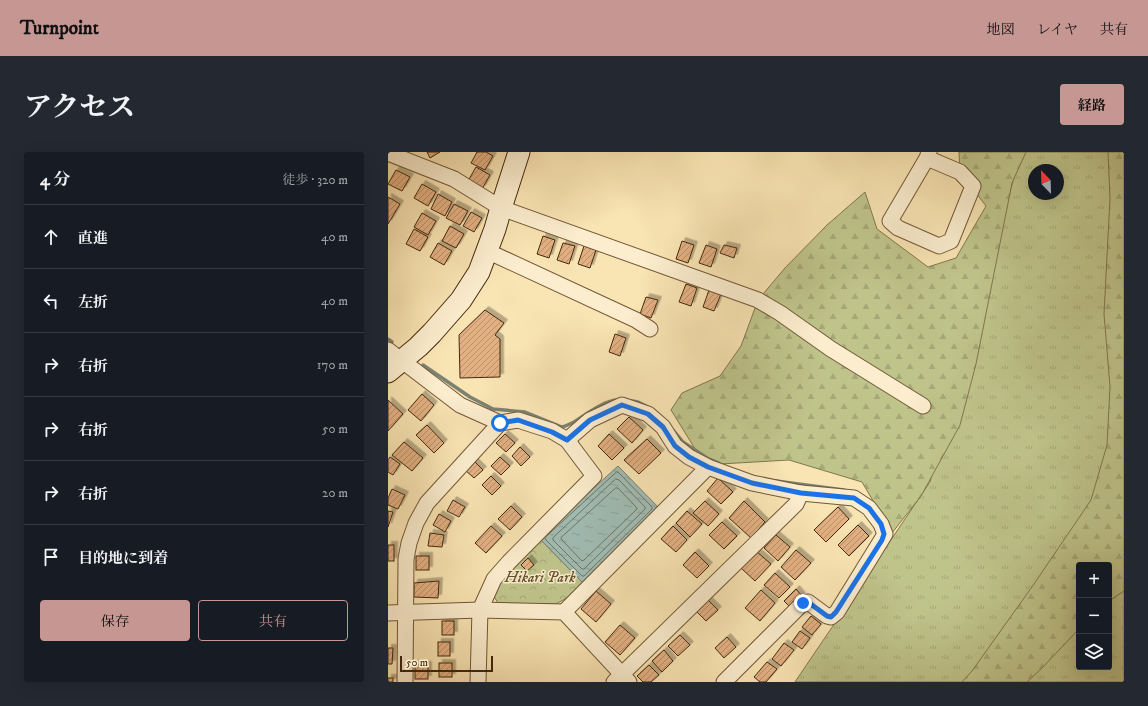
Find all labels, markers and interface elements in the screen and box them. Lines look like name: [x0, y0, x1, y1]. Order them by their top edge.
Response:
text: Turnpoint: [20, 17, 99, 40]
text: 地図: [987, 21, 1015, 39]
text: レイヤ: [1037, 21, 1078, 39]
text: 共有: [1100, 21, 1128, 39]
button: 経路: [1060, 84, 1124, 125]
text: アクセス: [24, 90, 135, 125]
north arrow: [1028, 164, 1064, 200]
text: 4 分: [40, 169, 70, 191]
text: 徒歩 · 320 m: [283, 172, 348, 188]
icon: ahead: [40, 226, 62, 248]
text: 直進: [78, 229, 108, 248]
text: 40 m: [321, 229, 348, 245]
icon: left: [40, 290, 62, 312]
text: 左折: [78, 293, 108, 312]
text: 40 m: [321, 293, 348, 309]
icon: right: [40, 354, 62, 376]
text: 右折: [78, 357, 108, 376]
text: 170 m: [317, 357, 348, 373]
route start: [491, 414, 509, 432]
icon: right: [40, 418, 62, 440]
text: 右折: [78, 421, 108, 440]
text: 50 m: [322, 421, 348, 437]
icon: right: [40, 482, 62, 504]
text: 右折: [78, 485, 108, 504]
text: 20 m: [322, 485, 348, 501]
icon: arrive: [40, 546, 62, 568]
text: 目的地に到着: [78, 549, 168, 568]
map controls: [1076, 562, 1112, 670]
button: +: [1076, 562, 1112, 598]
park label: Hikari Park: [504, 568, 576, 587]
route end: [794, 594, 812, 612]
button: −: [1076, 598, 1112, 634]
button: 保存: [40, 600, 190, 641]
button: 共有: [198, 600, 348, 641]
button: layers: [1076, 634, 1112, 670]
scale bar: [400, 654, 493, 673]
text: 50 m: [406, 656, 428, 670]

